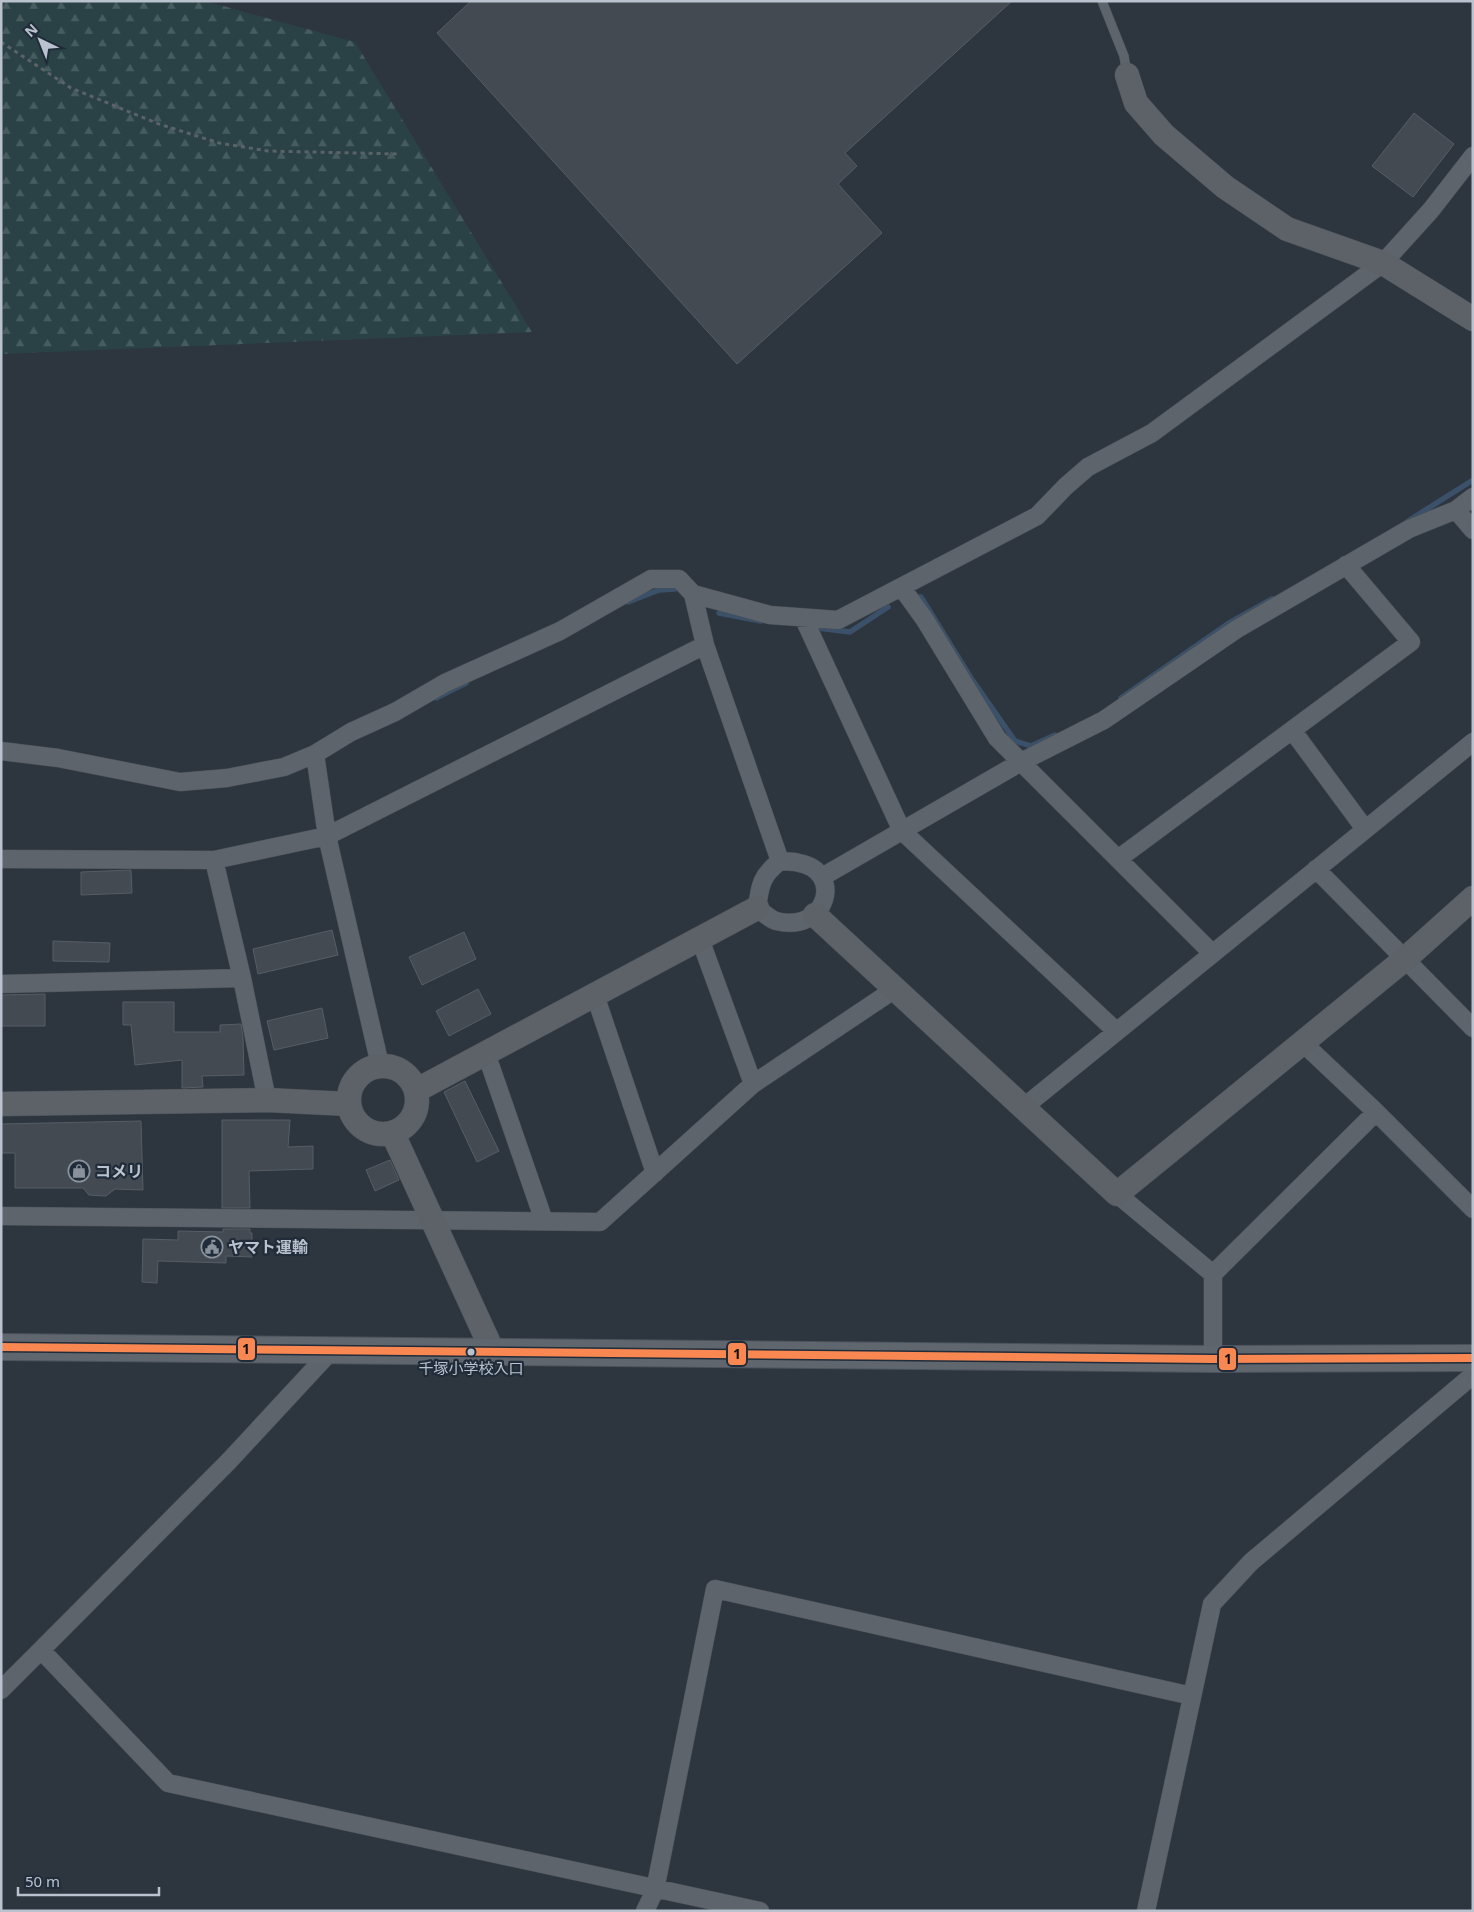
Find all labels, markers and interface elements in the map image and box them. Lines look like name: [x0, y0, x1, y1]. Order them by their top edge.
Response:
north arrow: [15, 15, 65, 65]
text: N: [20, 19, 41, 41]
shop icon: コメリ: [67, 1159, 91, 1183]
place label: コメリ: [95, 1160, 143, 1182]
public building icon: ヤマト運輸: [200, 1235, 224, 1259]
place label: ヤマト運輸: [228, 1236, 308, 1258]
line badge: 1: [237, 1337, 256, 1361]
text: 1: [242, 1339, 250, 1358]
line badge: 1: [727, 1342, 747, 1366]
text: 1: [733, 1344, 741, 1363]
marker: 千塚小学校入口: [466, 1347, 476, 1357]
line badge: 1: [1218, 1347, 1237, 1371]
text: 1: [1224, 1349, 1232, 1368]
place label: 千塚小学校入口: [418, 1358, 524, 1378]
scale bar: [18, 1864, 159, 1896]
text: 50 m: [25, 1871, 60, 1891]

